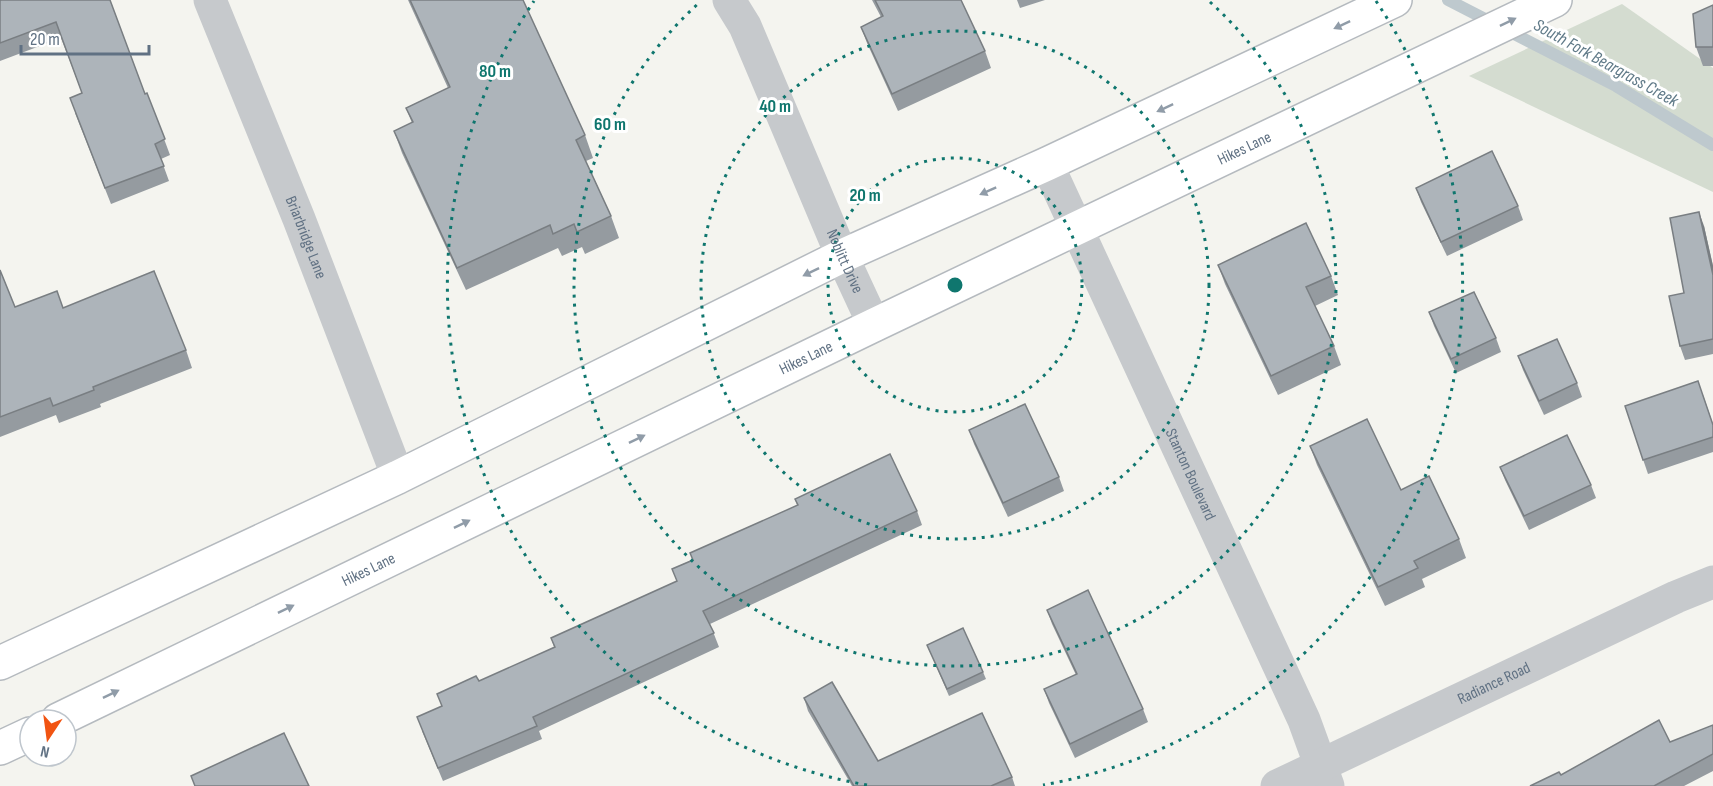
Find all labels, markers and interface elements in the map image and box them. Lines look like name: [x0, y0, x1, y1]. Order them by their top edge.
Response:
water label: South Fork Beargrass Creek: [1530, 15, 1683, 112]
scale bar: [21, 18, 148, 56]
one-way arrow: [1500, 18, 1517, 27]
one-way arrow: [1333, 21, 1350, 30]
text: 20 m: [30, 29, 60, 50]
text: 80 m: [479, 61, 511, 82]
text: 40 m: [759, 96, 791, 117]
one-way arrow: [1157, 104, 1174, 113]
text: 60 m: [594, 114, 626, 135]
street label: Hikes Lane: [1215, 127, 1274, 169]
text: 20 m: [849, 185, 881, 206]
one-way arrow: [980, 186, 997, 195]
street label: Briarbridge Lane: [281, 193, 330, 281]
street label: Noblitt Drive: [822, 226, 867, 296]
one-way arrow: [802, 266, 820, 276]
centre of rings: [945, 275, 965, 295]
street label: Hikes Lane: [776, 337, 836, 379]
street label: Stanton Boulevard: [1161, 426, 1220, 523]
one-way arrow: [629, 435, 646, 444]
one-way arrow: [453, 520, 470, 529]
street label: Hikes Lane: [339, 549, 398, 591]
one-way arrow: [278, 605, 295, 614]
street label: Radiance Road: [1455, 658, 1533, 709]
one-way arrow: [102, 690, 119, 699]
north arrow: [18, 708, 78, 768]
text: N: [39, 741, 51, 761]

